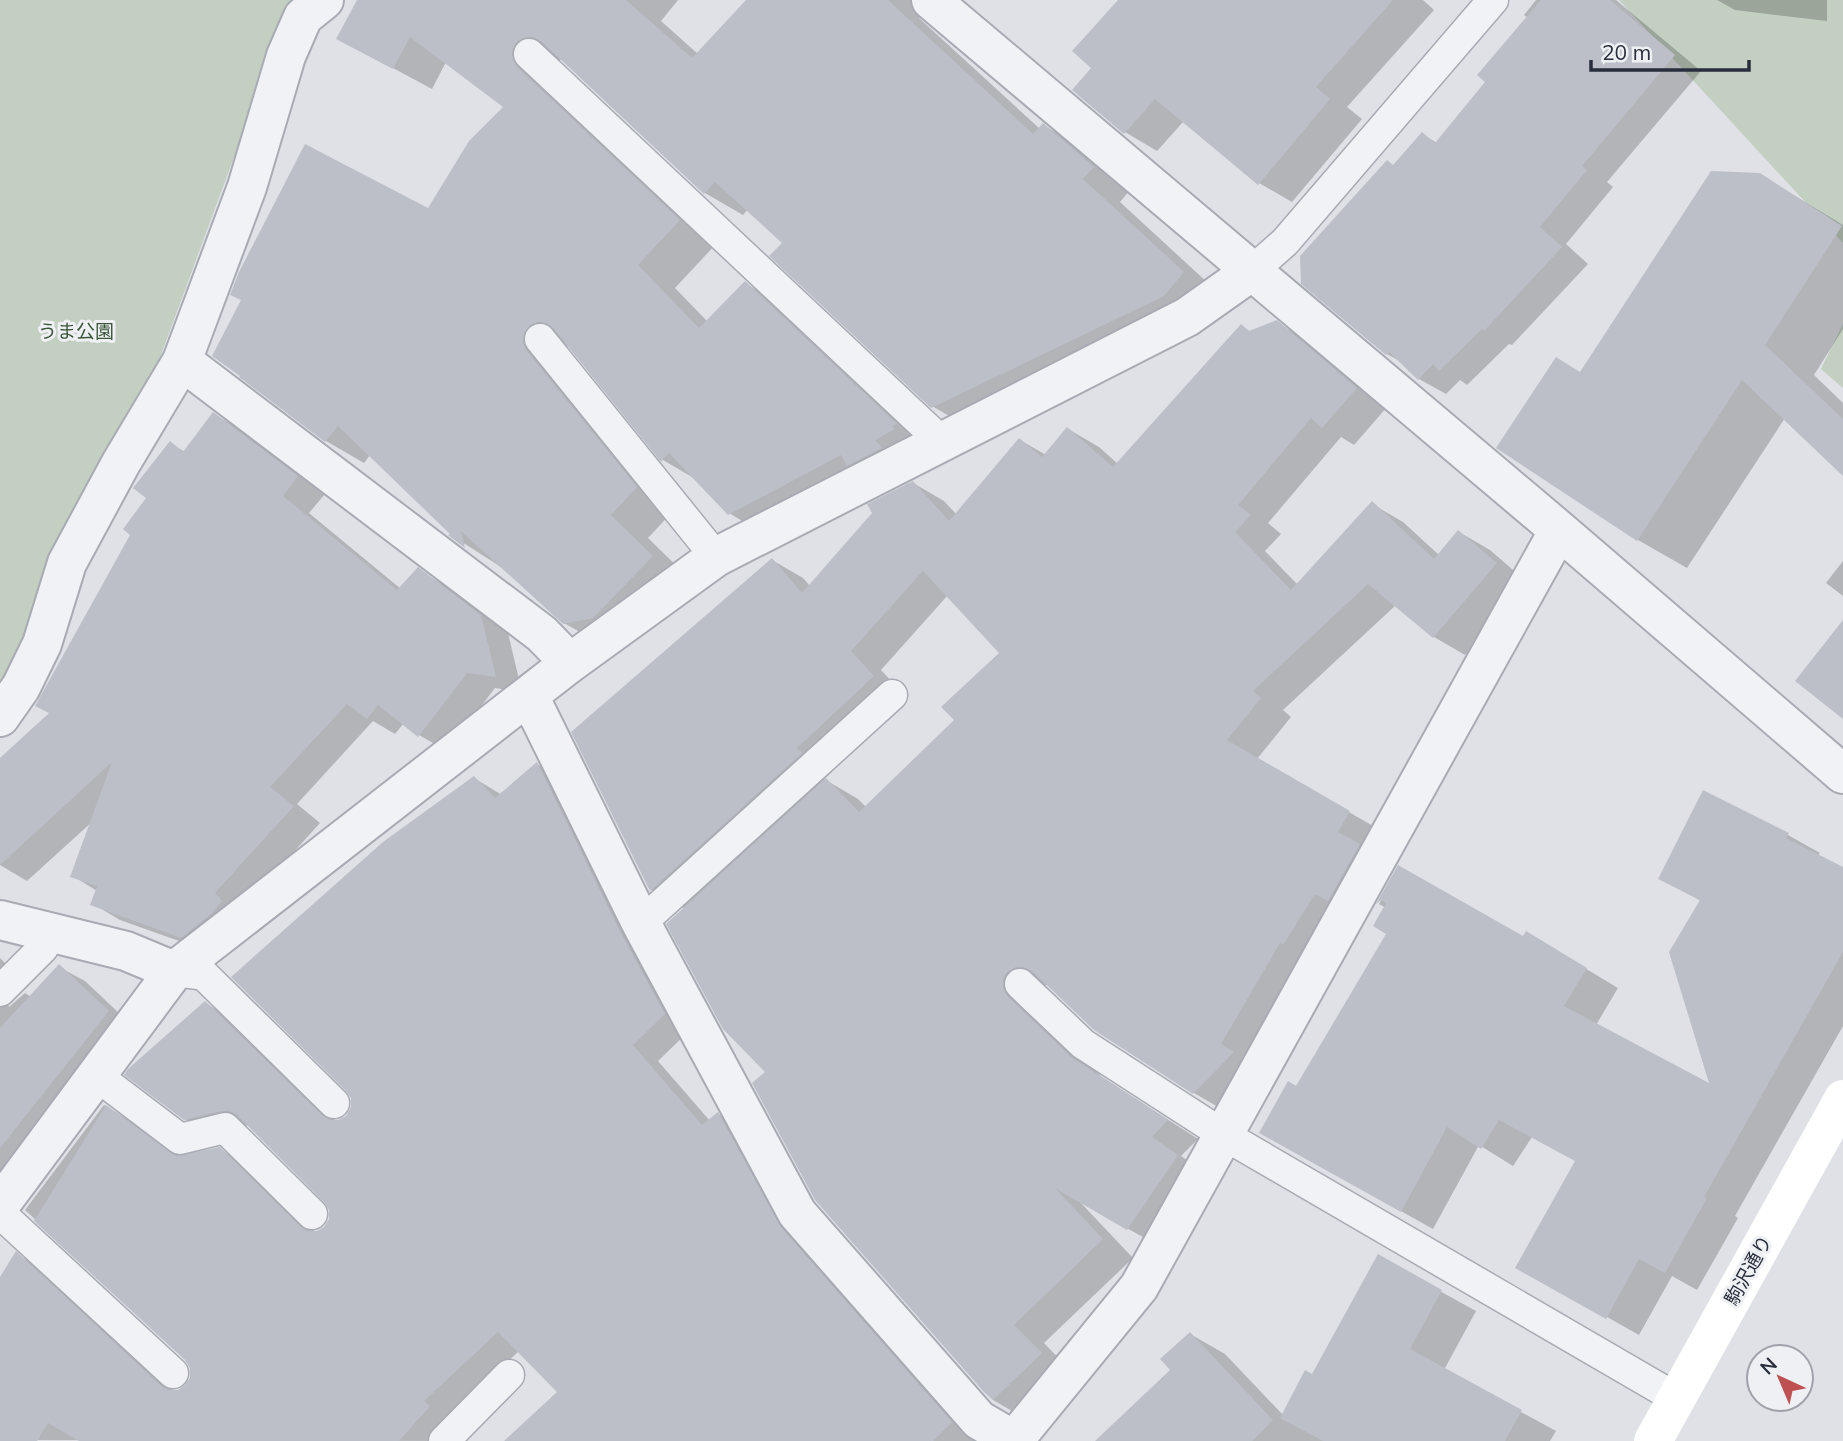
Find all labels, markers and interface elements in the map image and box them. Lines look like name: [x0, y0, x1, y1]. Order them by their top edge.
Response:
scale bar: [1591, 28, 1748, 72]
text: 20 m: [1602, 39, 1651, 65]
park label: うま公園: [38, 319, 114, 343]
street label: 駒沢通り: [1719, 1231, 1777, 1309]
north arrow: [1745, 1343, 1815, 1413]
text: N: [1755, 1352, 1782, 1379]

